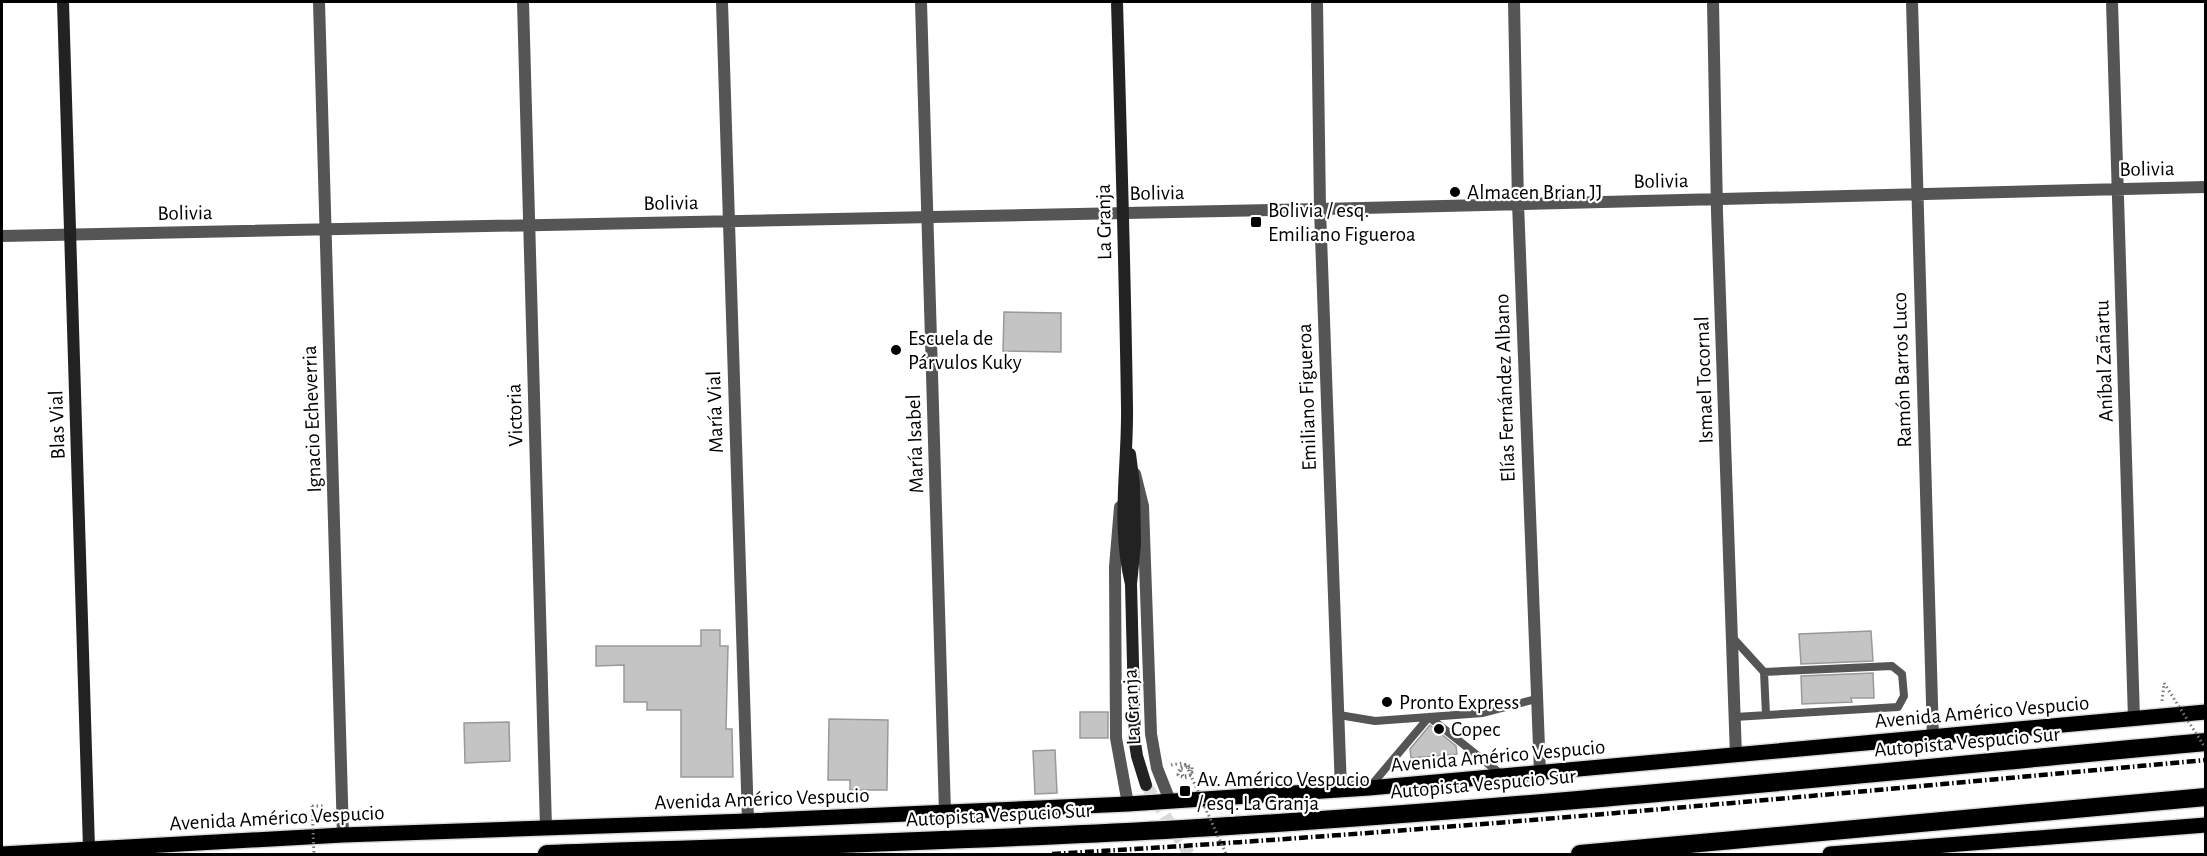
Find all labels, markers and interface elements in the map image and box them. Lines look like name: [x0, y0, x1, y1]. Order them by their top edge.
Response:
street label: Bolivia: [2119, 158, 2175, 180]
street label: Bolivia: [1633, 170, 1689, 192]
street label: Bolivia: [1129, 182, 1185, 204]
place label: Almacen Brian JJ: [1467, 182, 1603, 203]
street label: La Granja: [1093, 183, 1115, 260]
marker: Almacen Brian JJ: [1448, 185, 1462, 199]
street label: Bolivia: [643, 192, 699, 214]
place label: Bolivia / esq. Emiliano Figueroa: [1268, 200, 1416, 245]
street label: Bolivia: [157, 202, 213, 224]
marker: Bolivia / esq. Emiliano Figueroa: [1249, 215, 1263, 229]
street label: Ramón Barros Luco: [1889, 292, 1915, 448]
street label: Elías Fernández Albano: [1491, 293, 1519, 483]
street label: Aníbal Zañartu: [2091, 299, 2117, 422]
street label: Ismael Tocornal: [1691, 316, 1717, 444]
street label: Emiliano Figueroa: [1294, 323, 1320, 471]
place label: Escuela de Párvulos Kuky: [908, 328, 1022, 373]
marker: Escuela de Párvulos Kuky: [889, 343, 903, 357]
street label: Ignacio Echeverria: [299, 345, 325, 493]
street label: María Vial: [703, 370, 727, 454]
street label: Victoria: [503, 383, 527, 447]
street label: Blas Vial: [45, 390, 69, 460]
street label: María Isabel: [903, 394, 927, 494]
street label: La Granja: [1120, 668, 1144, 746]
place label: Pronto Express: [1399, 692, 1519, 713]
street label: Avenida Américo Vespucio: [1874, 692, 2090, 732]
marker: Pronto Express: [1380, 695, 1394, 709]
place label: Copec: [1451, 719, 1500, 740]
marker: Copec: [1432, 722, 1446, 736]
street label: Autopista Vespucio Sur: [1873, 723, 2061, 761]
street label: Avenida Américo Vespucio: [1390, 736, 1606, 776]
street label: Autopista Vespucio Sur: [1389, 765, 1577, 803]
place label: Av. Américo Vespucio / esq. La Granja: [1197, 769, 1370, 814]
marker: Av. Américo Vespucio / esq. La Granja: [1178, 784, 1192, 798]
street label: Avenida Américo Vespucio: [654, 785, 870, 813]
street label: Autopista Vespucio Sur: [905, 800, 1093, 830]
street label: Avenida Américo Vespucio: [169, 802, 385, 834]

